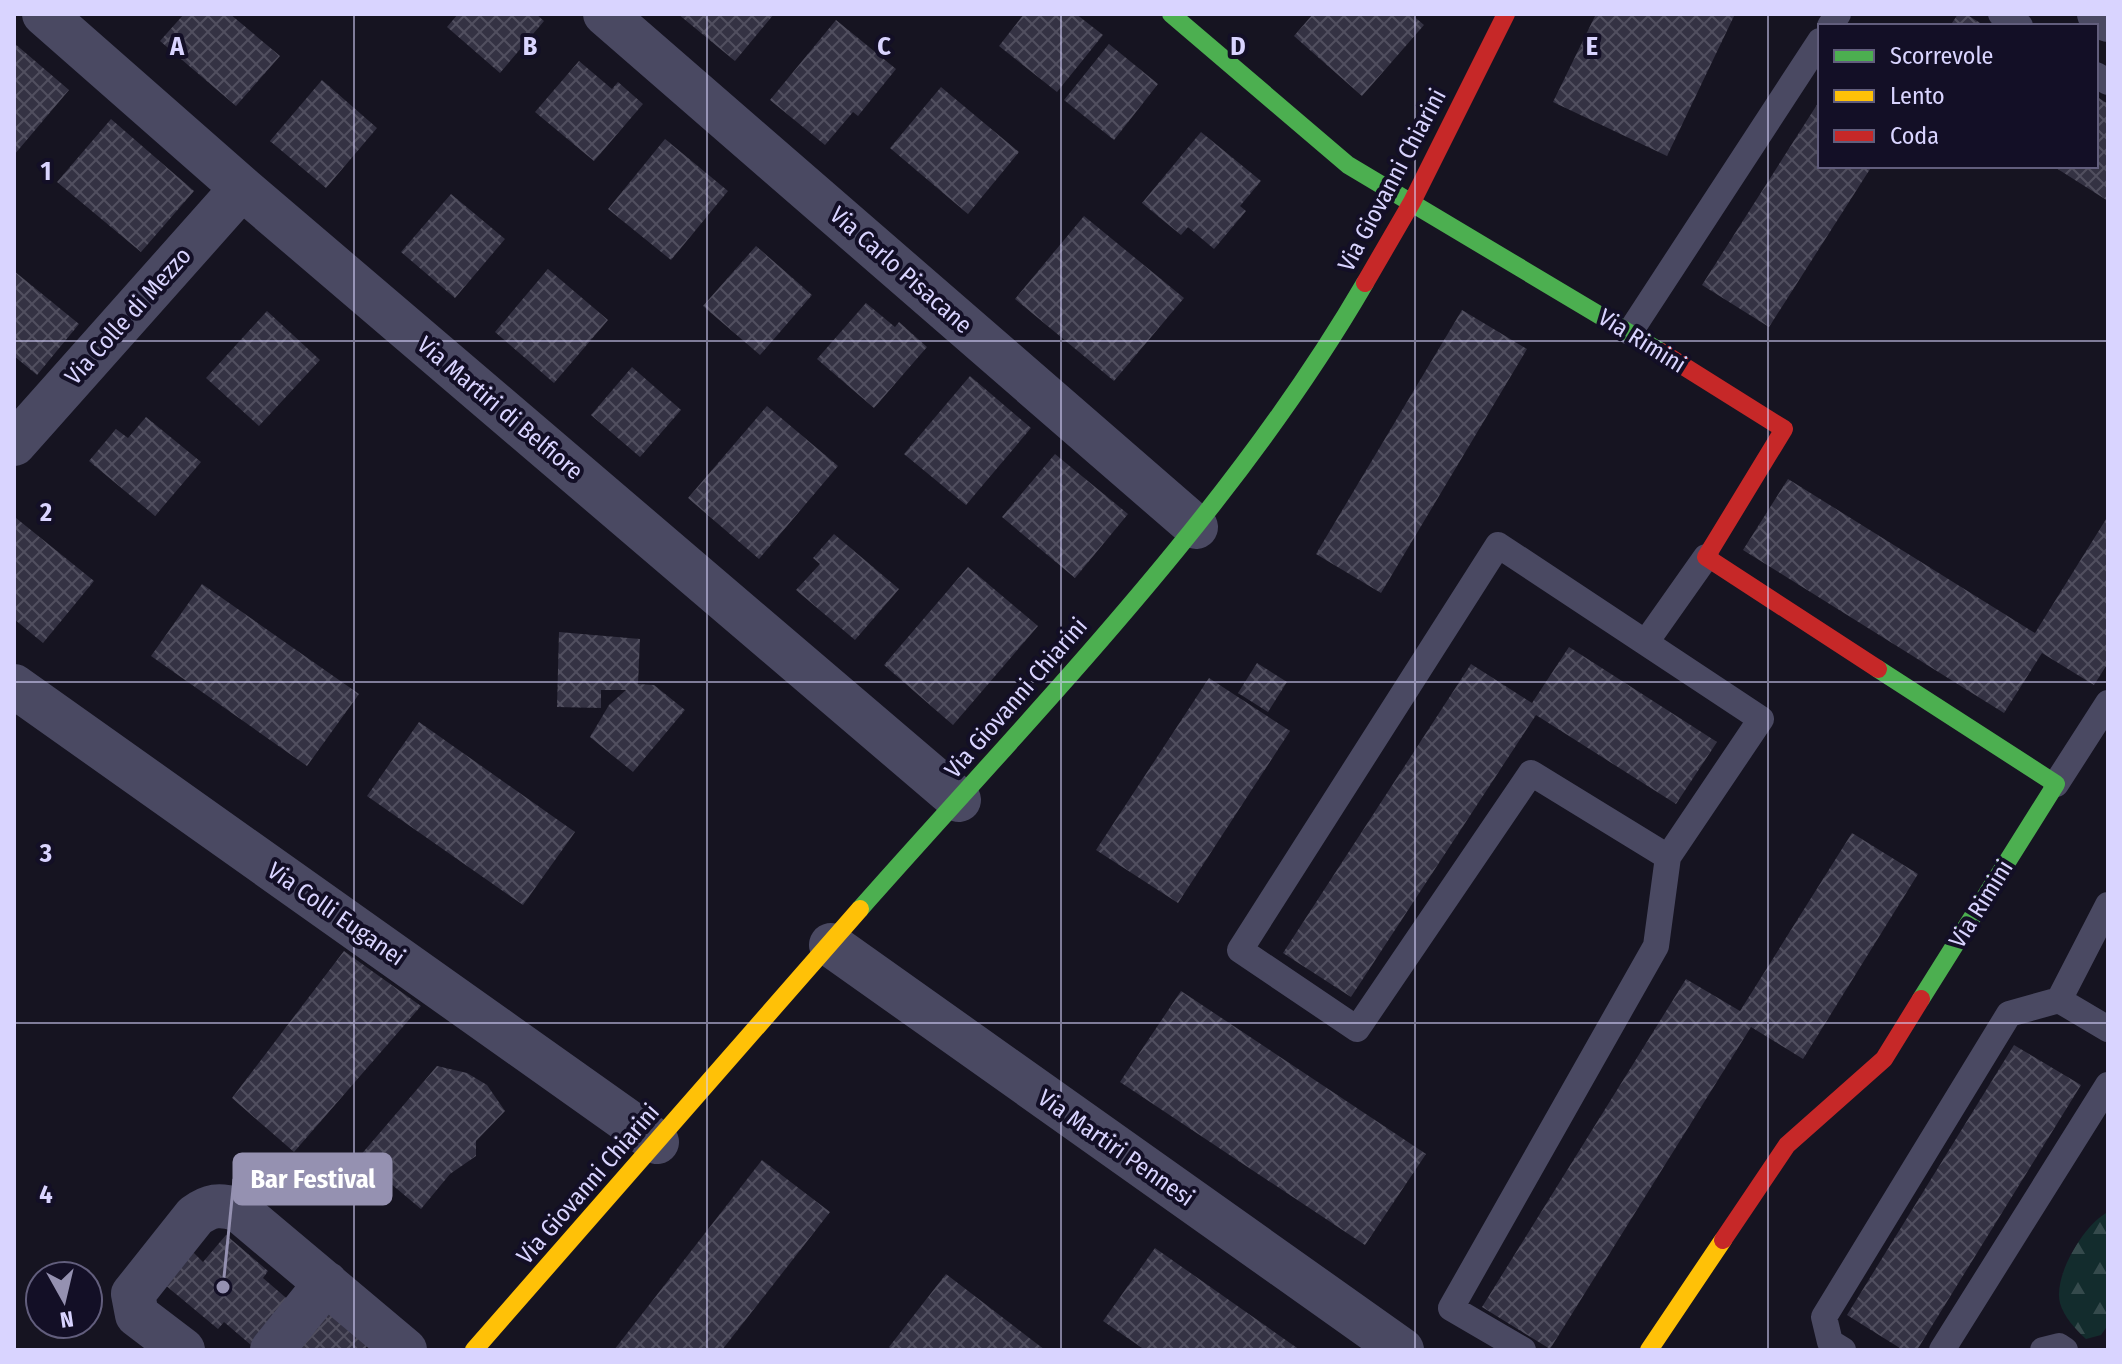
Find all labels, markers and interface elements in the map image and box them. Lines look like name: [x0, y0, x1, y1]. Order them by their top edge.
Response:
legend: [1818, 24, 2098, 168]
text: A: [169, 31, 185, 62]
text: B: [523, 31, 538, 62]
text: C: [877, 31, 891, 62]
text: D: [1230, 31, 1246, 62]
text: E: [1586, 31, 1598, 62]
text: Scorrevole: [1890, 42, 1993, 70]
text: Lento: [1890, 82, 1945, 110]
street label: Via Giovanni Chiarini: [1332, 84, 1452, 276]
text: Coda: [1890, 122, 1939, 150]
text: 1: [41, 156, 52, 187]
street label: Via Carlo Pisacane: [824, 201, 978, 339]
street label: Via Colle di Mezzo: [59, 242, 197, 390]
street label: Via Rimini: [1593, 303, 1691, 379]
street label: Via Martiri di Belfiore: [412, 331, 588, 485]
text: 2: [39, 497, 52, 528]
street label: Via Giovanni Chiarini: [939, 612, 1093, 784]
text: 3: [39, 838, 52, 869]
street label: Via Rimini: [1943, 855, 2019, 953]
street label: Via Colli Euganei: [262, 856, 410, 972]
street label: Via Martiri Pennesi: [1033, 1084, 1199, 1212]
street label: Via Giovanni Chiarini: [511, 1098, 665, 1270]
callout: Bar Festival: [234, 1154, 391, 1204]
text: Bar Festival: [251, 1164, 376, 1195]
text: 4: [39, 1179, 53, 1210]
north arrow: [24, 1260, 104, 1340]
text: N: [58, 1305, 75, 1334]

